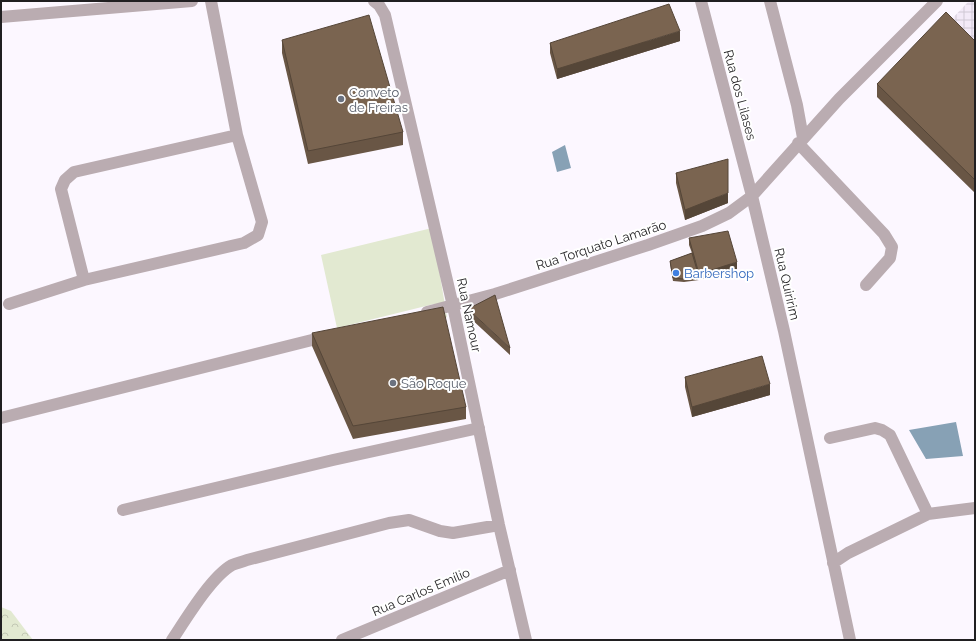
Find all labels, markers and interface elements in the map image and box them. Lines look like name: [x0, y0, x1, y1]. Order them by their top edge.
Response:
street label: Rua dos Lilases: [721, 48, 759, 142]
place label: Conveto de Freiras: [349, 85, 408, 115]
marker: Conveto de Freiras: [336, 94, 346, 104]
street label: Rua Torquato Lamarão: [534, 217, 668, 273]
street label: Rua Quiririm: [771, 246, 803, 322]
place label: Barbershop: [684, 266, 754, 281]
marker: Barbershop: [671, 268, 681, 278]
street label: Rua Namour: [454, 276, 484, 354]
place label: São Roque: [401, 376, 467, 391]
marker: São Roque: [388, 378, 398, 388]
street label: Rua Carlos Emílio: [370, 565, 472, 619]

